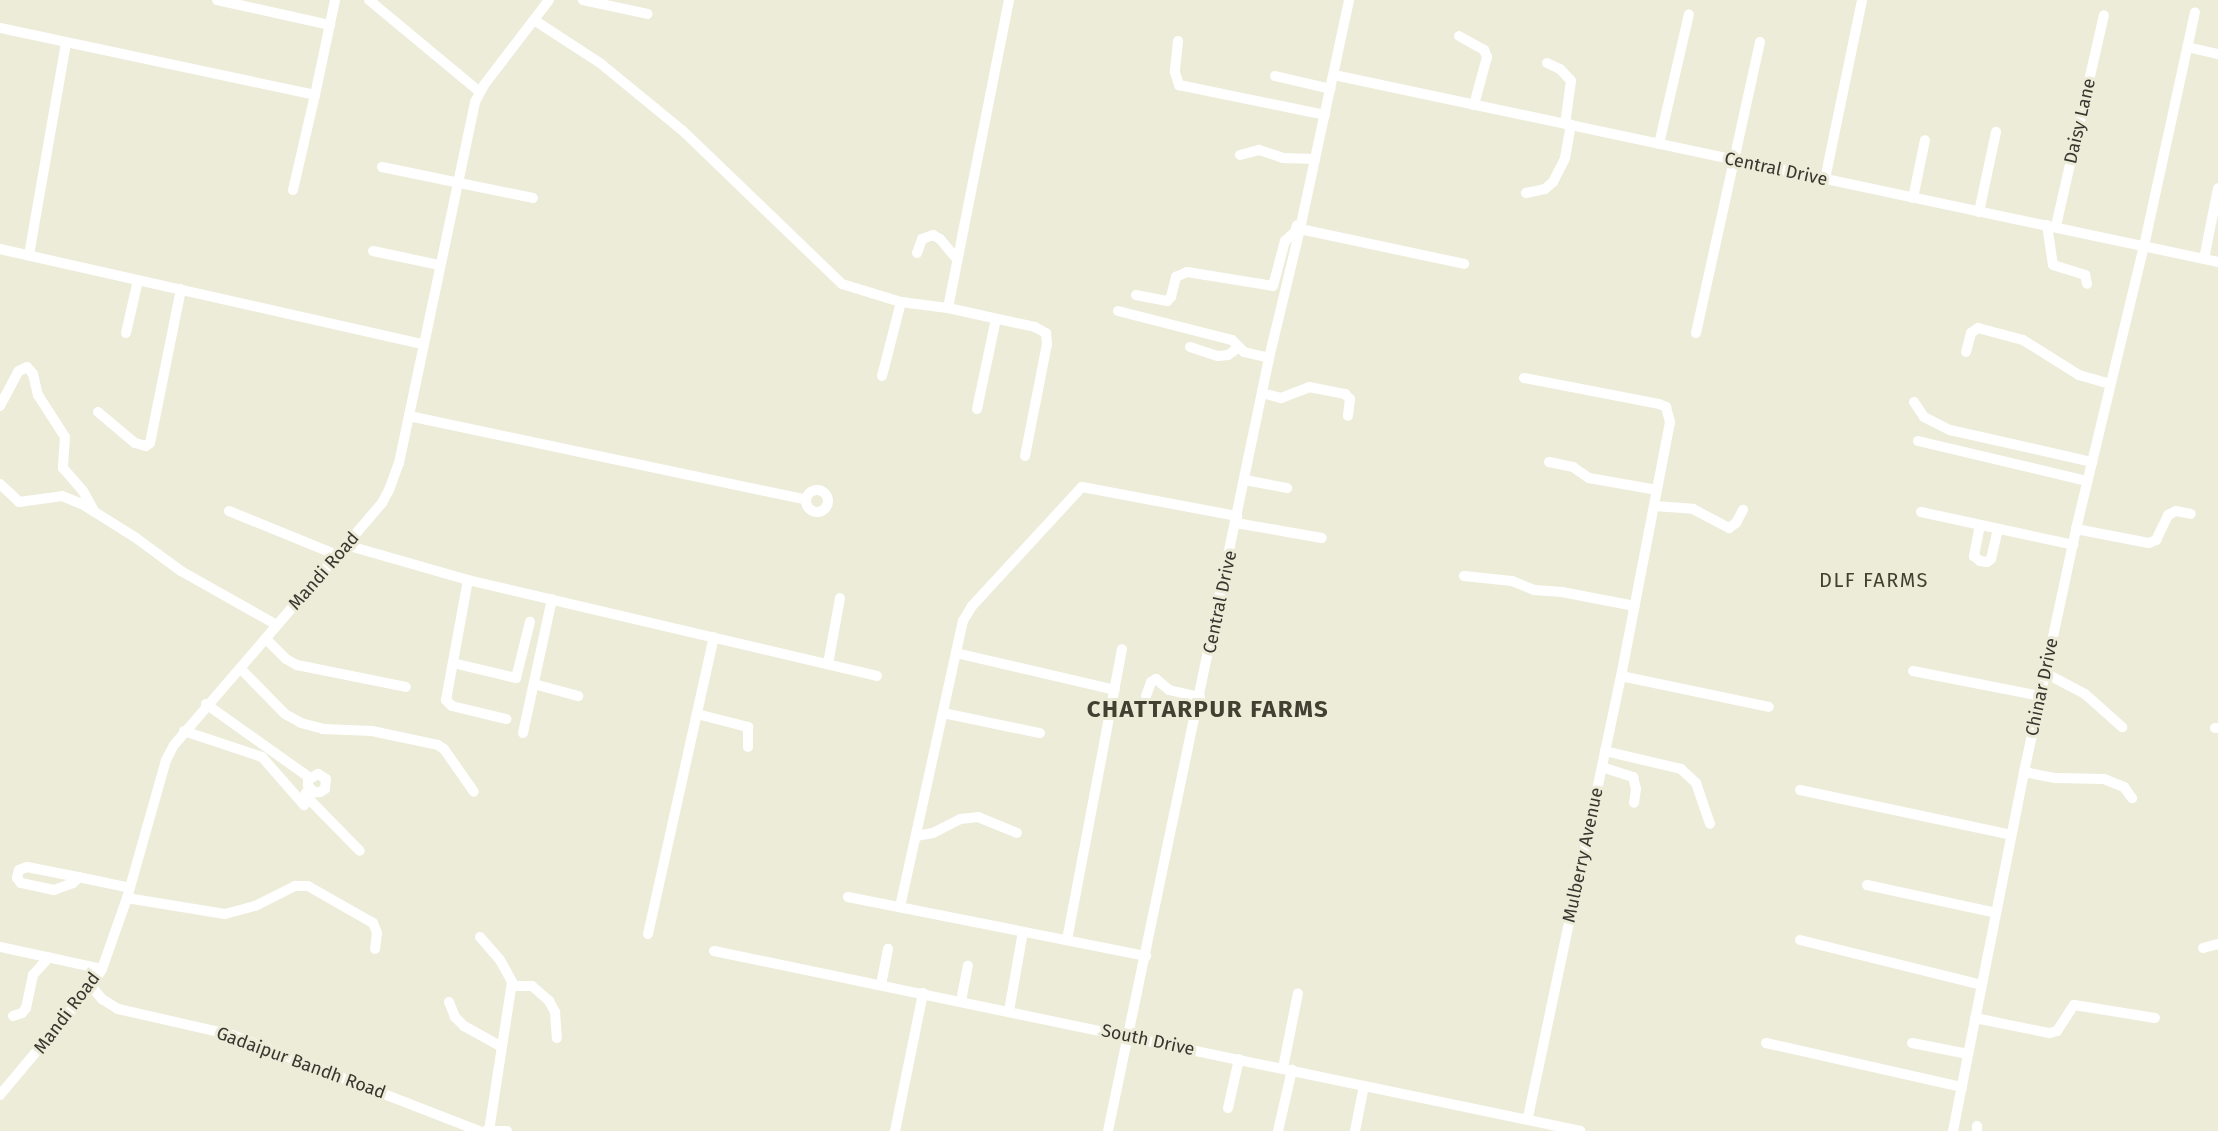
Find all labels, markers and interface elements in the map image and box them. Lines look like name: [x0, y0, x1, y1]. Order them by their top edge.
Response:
street label: Daisy Lane: [2060, 76, 2100, 166]
street label: Central Drive: [1723, 148, 1829, 190]
street label: Mandi Road: [284, 528, 364, 614]
street label: Central Drive: [1199, 549, 1241, 655]
district label: DLF FARMS: [1819, 568, 1929, 592]
street label: Chinar Drive: [2021, 636, 2063, 738]
district label: CHATTARPUR FARMS: [1087, 696, 1329, 724]
street label: Mulberry Avenue: [1558, 785, 1608, 925]
street label: Mandi Road: [29, 968, 105, 1058]
street label: South Drive: [1099, 1020, 1197, 1060]
street label: Gadaipur Bandh Road: [213, 1022, 389, 1104]

